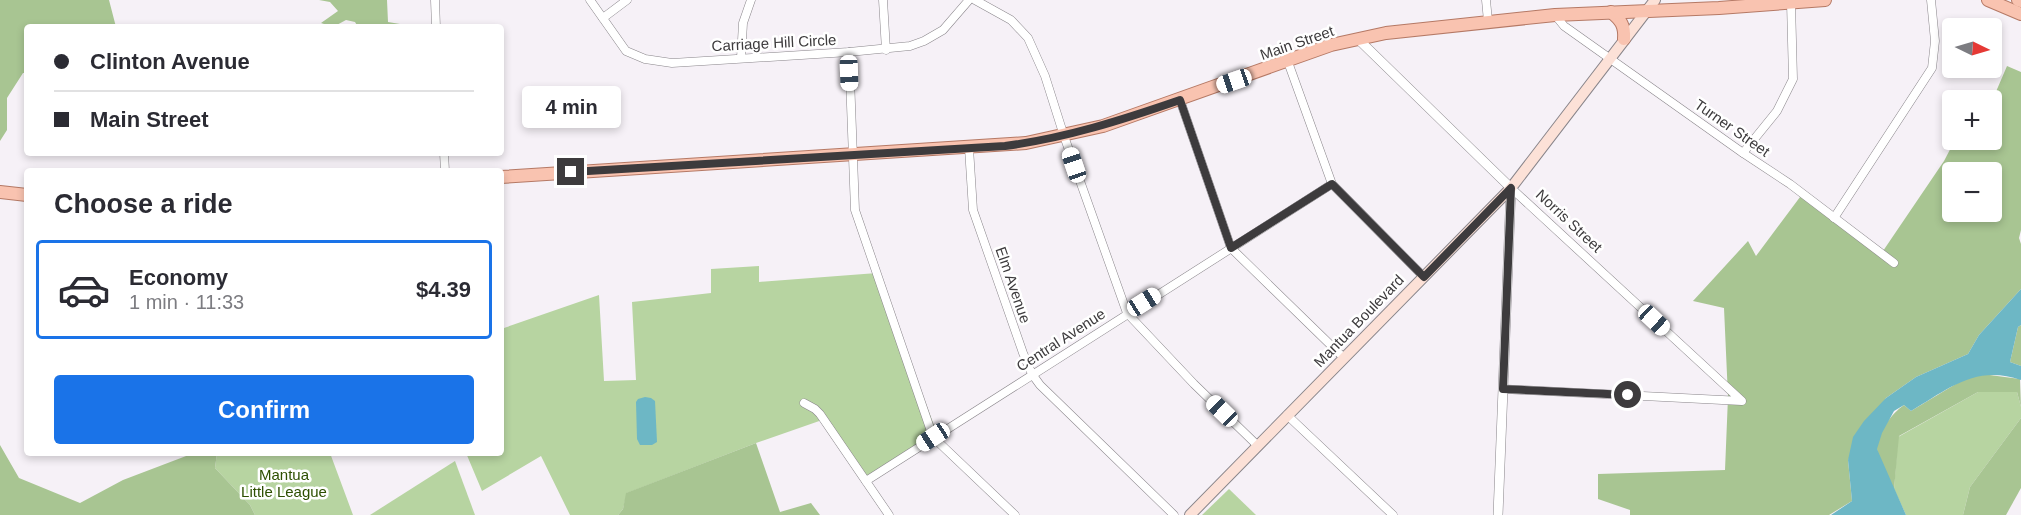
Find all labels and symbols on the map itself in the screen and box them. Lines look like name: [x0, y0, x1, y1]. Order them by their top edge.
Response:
north arrow: [1942, 18, 2002, 78]
street label: Main Street: [1258, 22, 1337, 63]
street label: Carriage Hill Circle: [711, 31, 837, 54]
car: [839, 55, 859, 91]
car: [1214, 67, 1254, 95]
callout: 4 min: [522, 85, 620, 127]
street label: Turner Street: [1691, 95, 1774, 160]
car: [1060, 145, 1088, 185]
route end: [557, 158, 584, 185]
street label: Norris Street: [1533, 186, 1607, 256]
street label: Elm Avenue: [992, 244, 1034, 325]
street label: Mantua Boulevard: [1310, 271, 1407, 370]
car: [1124, 285, 1164, 319]
car: [1635, 301, 1673, 339]
street label: Central Avenue: [1013, 305, 1108, 375]
route start: [1614, 381, 1641, 408]
car: [1203, 392, 1241, 430]
car: [913, 420, 953, 454]
park label: Mantua Little League: [241, 466, 327, 500]

